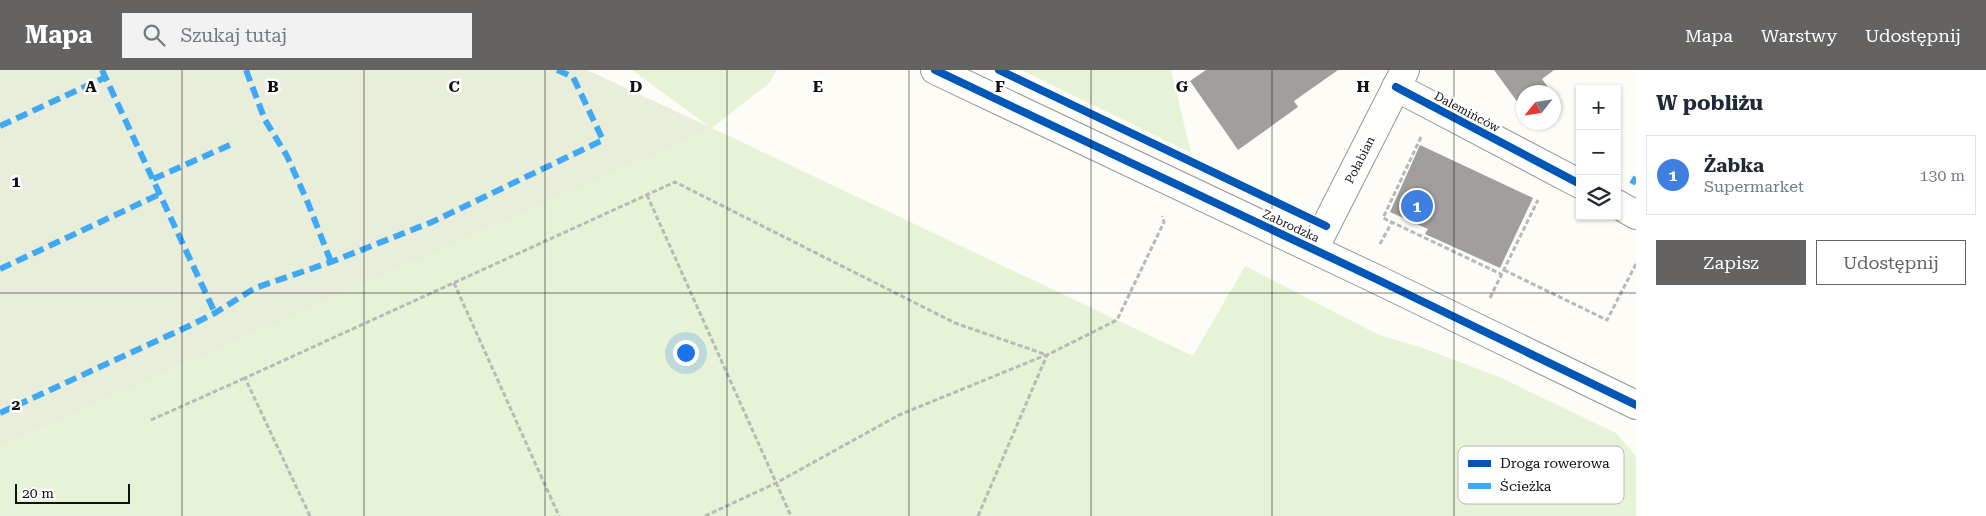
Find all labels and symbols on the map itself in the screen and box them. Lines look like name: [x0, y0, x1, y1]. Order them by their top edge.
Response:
text: A: [85, 77, 97, 96]
text: B: [267, 77, 279, 96]
text: C: [448, 77, 460, 96]
text: D: [630, 77, 643, 96]
text: E: [813, 77, 823, 96]
text: F: [995, 77, 1005, 96]
text: G: [1176, 77, 1189, 96]
text: H: [1356, 77, 1370, 96]
north arrow: [1516, 85, 1561, 130]
street label: Dalemińców: [1432, 89, 1502, 135]
street label: Połabian: [1342, 134, 1378, 186]
text: 1: [12, 172, 21, 191]
pin: 1: [1401, 187, 1433, 225]
street label: Zabrodzka: [1260, 207, 1322, 245]
your location: [673, 340, 699, 366]
text: 2: [12, 395, 21, 414]
legend: [1458, 446, 1624, 504]
text: Droga rowerowa: [1500, 455, 1610, 471]
text: Ścieżka: [1500, 478, 1552, 494]
scale bar: [15, 481, 130, 504]

